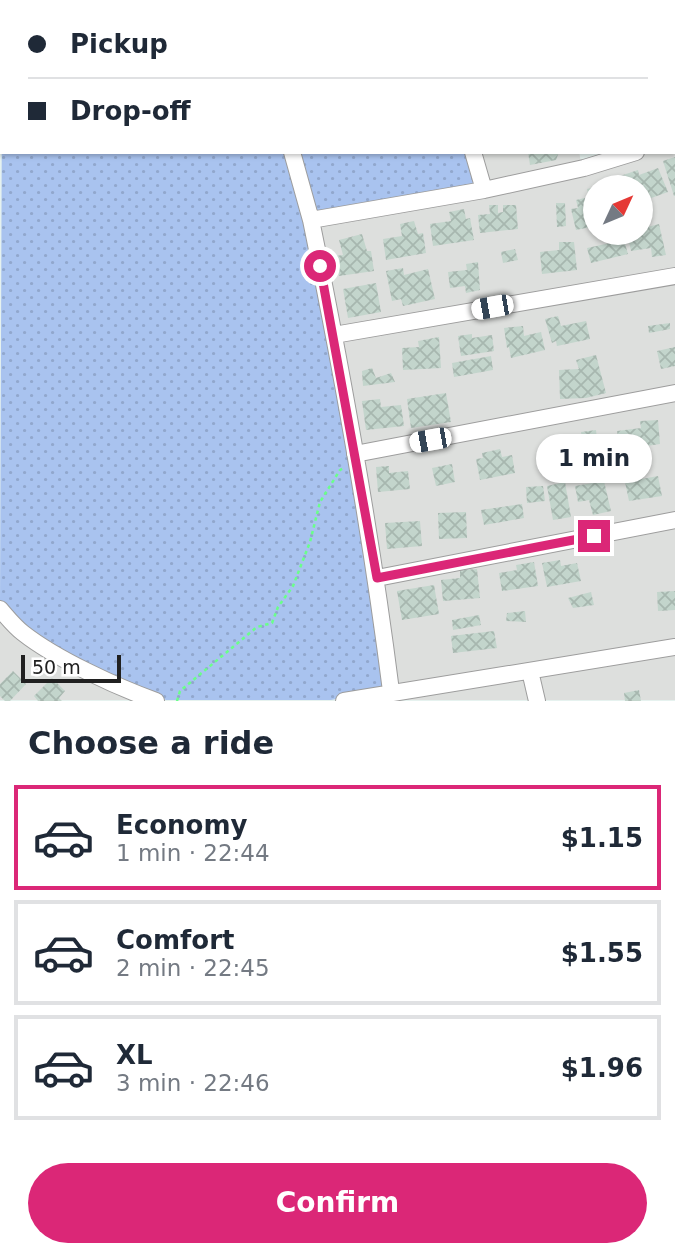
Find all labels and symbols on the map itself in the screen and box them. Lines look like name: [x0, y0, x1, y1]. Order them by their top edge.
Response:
north arrow: [583, 175, 653, 245]
route start: [304, 250, 336, 282]
car: [470, 293, 515, 321]
car: [408, 426, 453, 454]
callout: 1 min: [536, 434, 652, 484]
route end: [578, 520, 610, 552]
scale bar: [21, 652, 121, 683]

